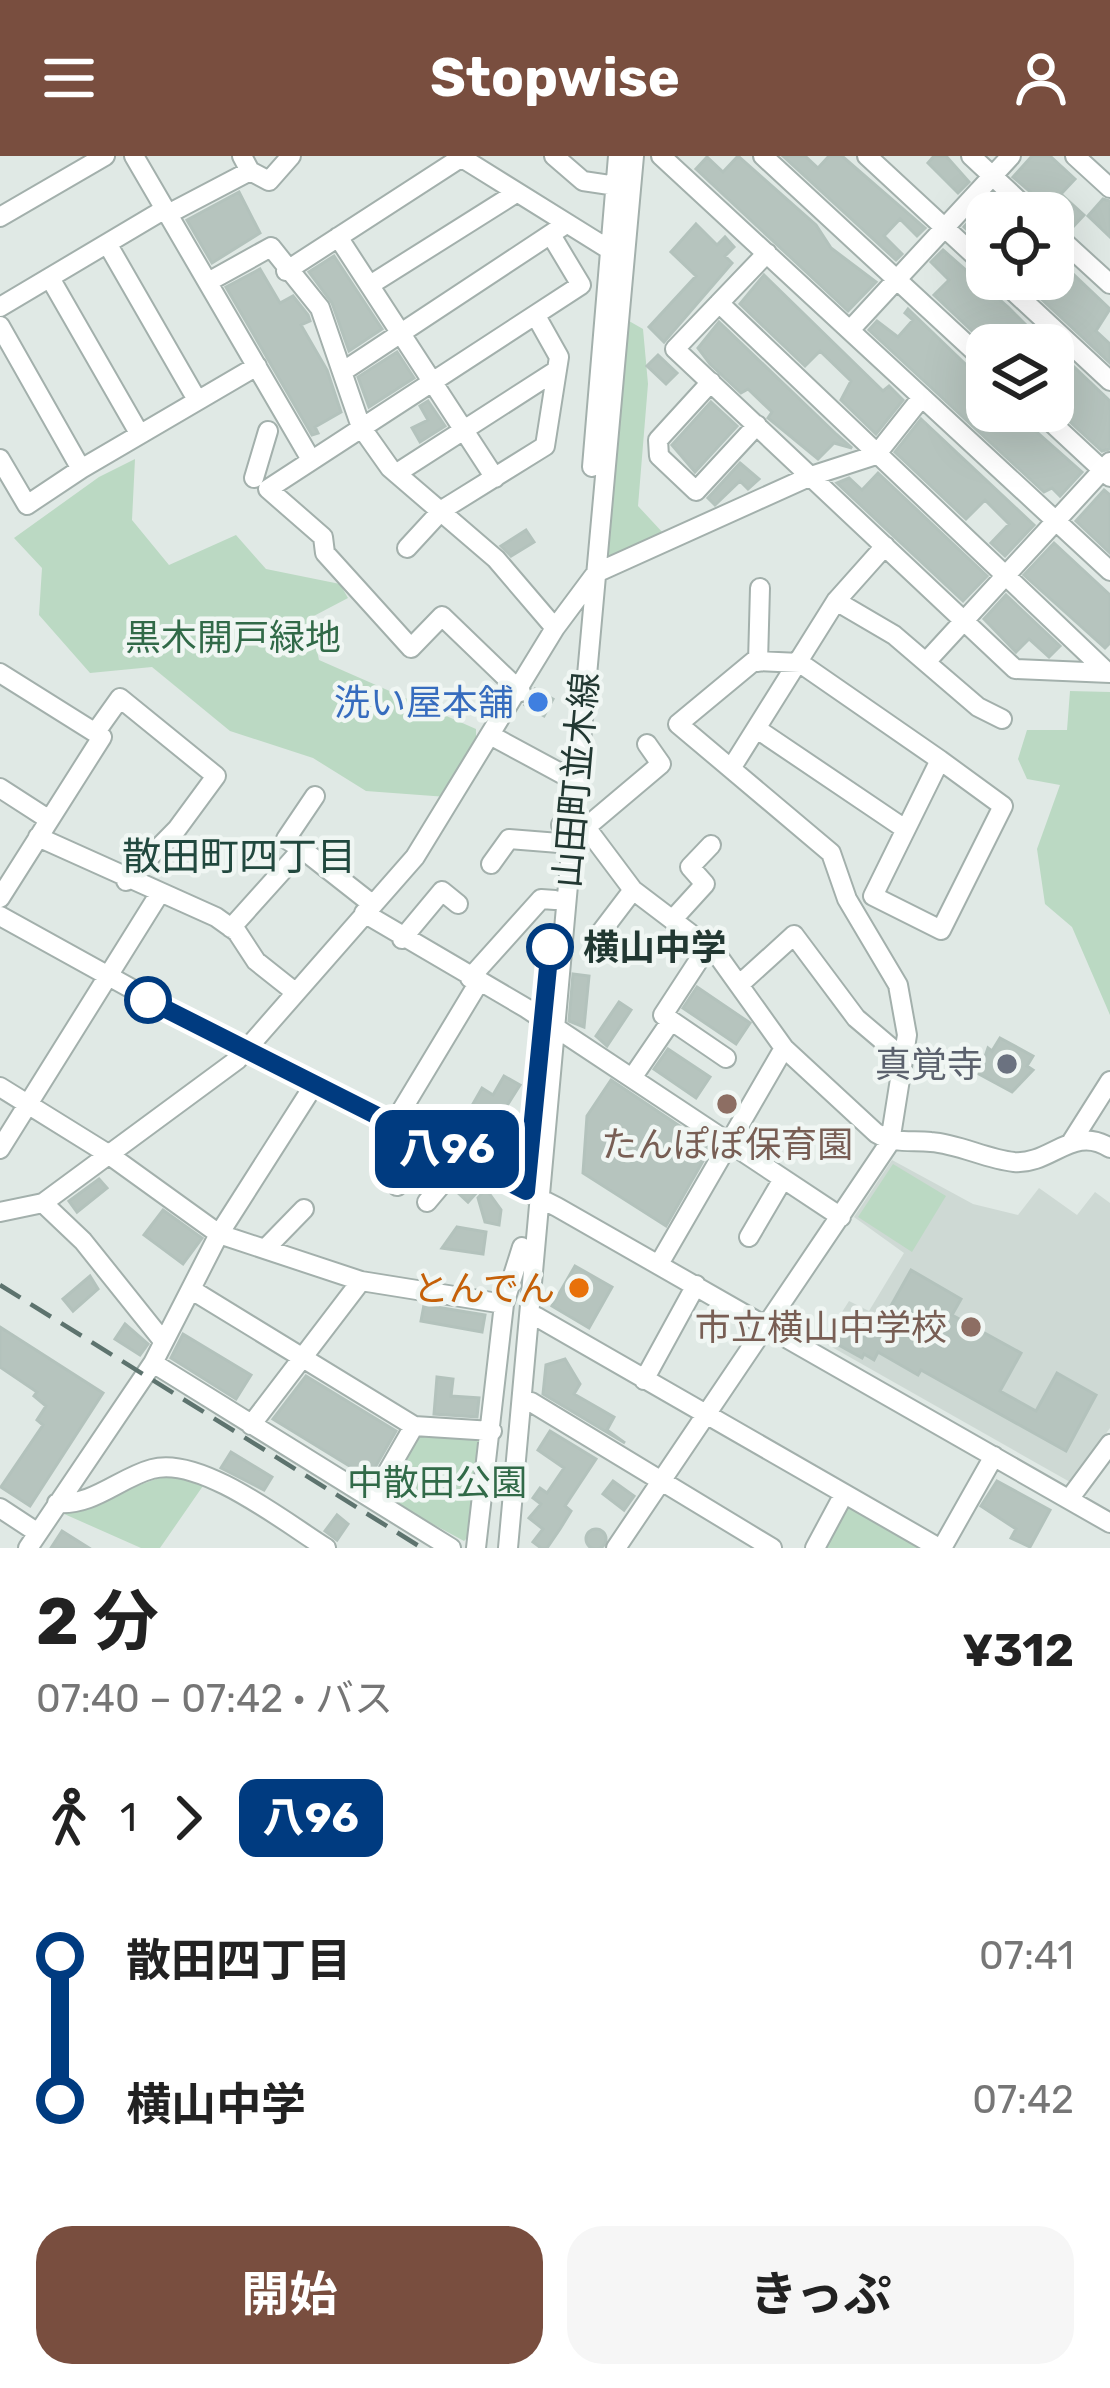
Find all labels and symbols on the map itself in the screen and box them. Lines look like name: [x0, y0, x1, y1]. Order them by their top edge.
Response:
park label: 黒木開戸緑地: [125, 616, 341, 659]
street label: 山田町並木線: [545, 671, 607, 889]
place label: 洗い屋本舗: [334, 681, 514, 724]
marker: 洗い屋本舗: [525, 689, 551, 715]
district label: 散田町四丁目: [122, 834, 356, 880]
marker: 横山中学: [528, 925, 572, 969]
place label: 横山中学: [583, 926, 727, 969]
unlabelled marker: [126, 978, 170, 1022]
place label: 真覚寺: [875, 1043, 983, 1086]
marker: 真覚寺: [994, 1051, 1020, 1077]
marker: たんぽぽ保育園: [714, 1091, 740, 1117]
line badge: 八96: [378, 1110, 516, 1188]
place label: たんぽぽ保育園: [601, 1123, 853, 1166]
place label: とんでん: [413, 1267, 555, 1310]
marker: とんでん: [566, 1275, 592, 1301]
place label: 市立横山中学校: [695, 1306, 947, 1349]
marker: 市立横山中学校: [958, 1314, 984, 1340]
park label: 中散田公園: [347, 1461, 527, 1504]

